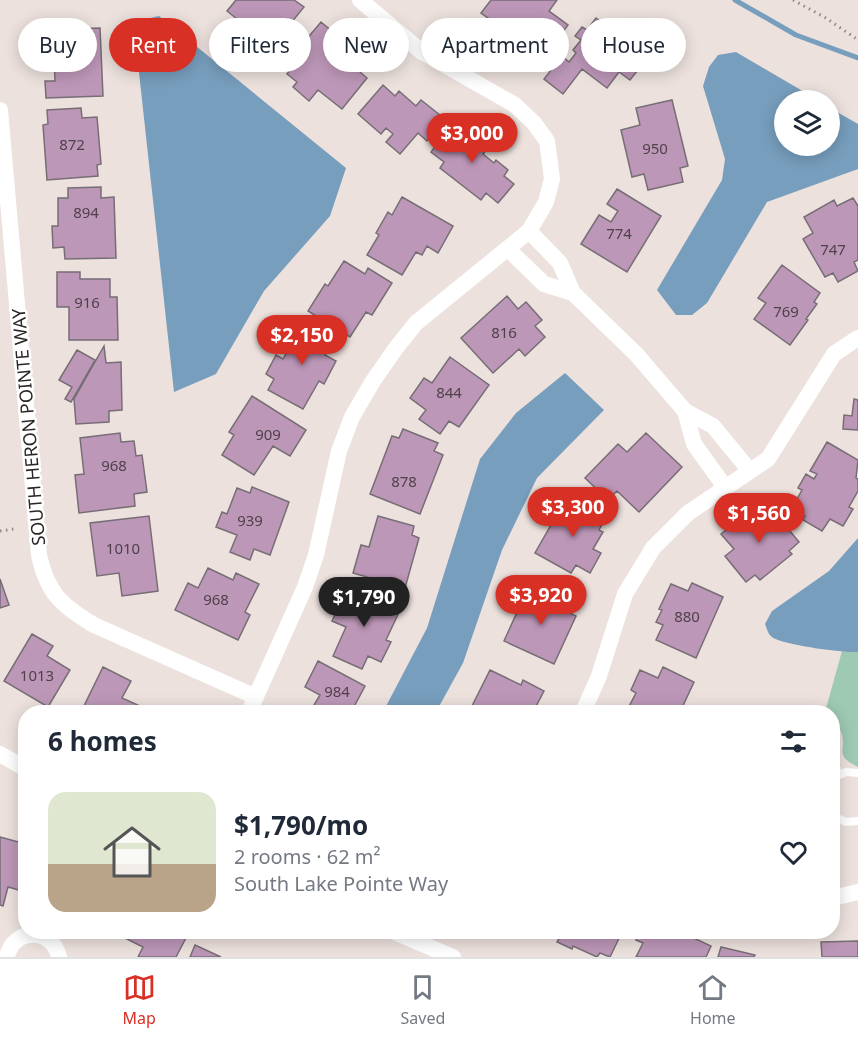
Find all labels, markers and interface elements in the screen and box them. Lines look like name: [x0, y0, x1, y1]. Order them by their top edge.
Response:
chip: Buy: [18, 18, 97, 72]
chip: Rent: [109, 18, 197, 72]
chip: Filters: [209, 18, 311, 72]
chip: New: [323, 18, 409, 72]
chip: Apartment: [421, 18, 569, 72]
chip: House: [581, 18, 686, 72]
map controls: [774, 90, 840, 156]
button: layers: [774, 90, 840, 156]
pin: $3,000: [423, 113, 521, 164]
text: $3,000: [441, 119, 503, 146]
house number: 872: [59, 134, 85, 154]
house number: 950: [642, 138, 668, 158]
house number: 894: [73, 202, 99, 222]
house number: 774: [606, 223, 632, 243]
house number: 747: [820, 239, 846, 259]
house number: 916: [74, 292, 100, 312]
house number: 769: [773, 301, 799, 321]
street label: SOUTH HERON POINTE WAY: [6, 307, 50, 547]
pin: $2,150: [253, 315, 351, 366]
text: $2,150: [271, 321, 333, 348]
house number: 816: [491, 322, 517, 342]
house number: 844: [436, 382, 462, 402]
house number: 909: [255, 424, 281, 444]
house number: 968: [101, 455, 127, 475]
house number: 878: [391, 471, 417, 491]
pin: $3,300: [524, 487, 622, 538]
text: $3,300: [542, 493, 604, 520]
pin: $1,560: [710, 493, 808, 544]
text: $1,560: [728, 499, 790, 526]
house number: 939: [237, 510, 263, 530]
house number: 1010: [106, 538, 140, 558]
pin: $3,920: [492, 575, 590, 626]
pin: $1,790: [315, 577, 413, 628]
text: $3,920: [510, 581, 572, 608]
text: $1,790: [333, 583, 395, 610]
house number: 968: [203, 589, 229, 609]
house number: 880: [674, 606, 700, 626]
house number: 1013: [20, 665, 54, 685]
house number: 984: [324, 681, 350, 701]
text: 6 homes: [48, 723, 157, 759]
icon: filters: [777, 725, 810, 758]
text: $1,790/mo: [234, 807, 368, 843]
icon: home: [96, 816, 168, 888]
icon: heart: [777, 836, 810, 869]
text: 2 rooms · 62 m²: [234, 843, 381, 870]
text: South Lake Pointe Way: [234, 870, 448, 897]
tab: Map: [122, 971, 156, 1029]
tab: Saved: [401, 971, 445, 1029]
tab: Home: [690, 971, 736, 1029]

